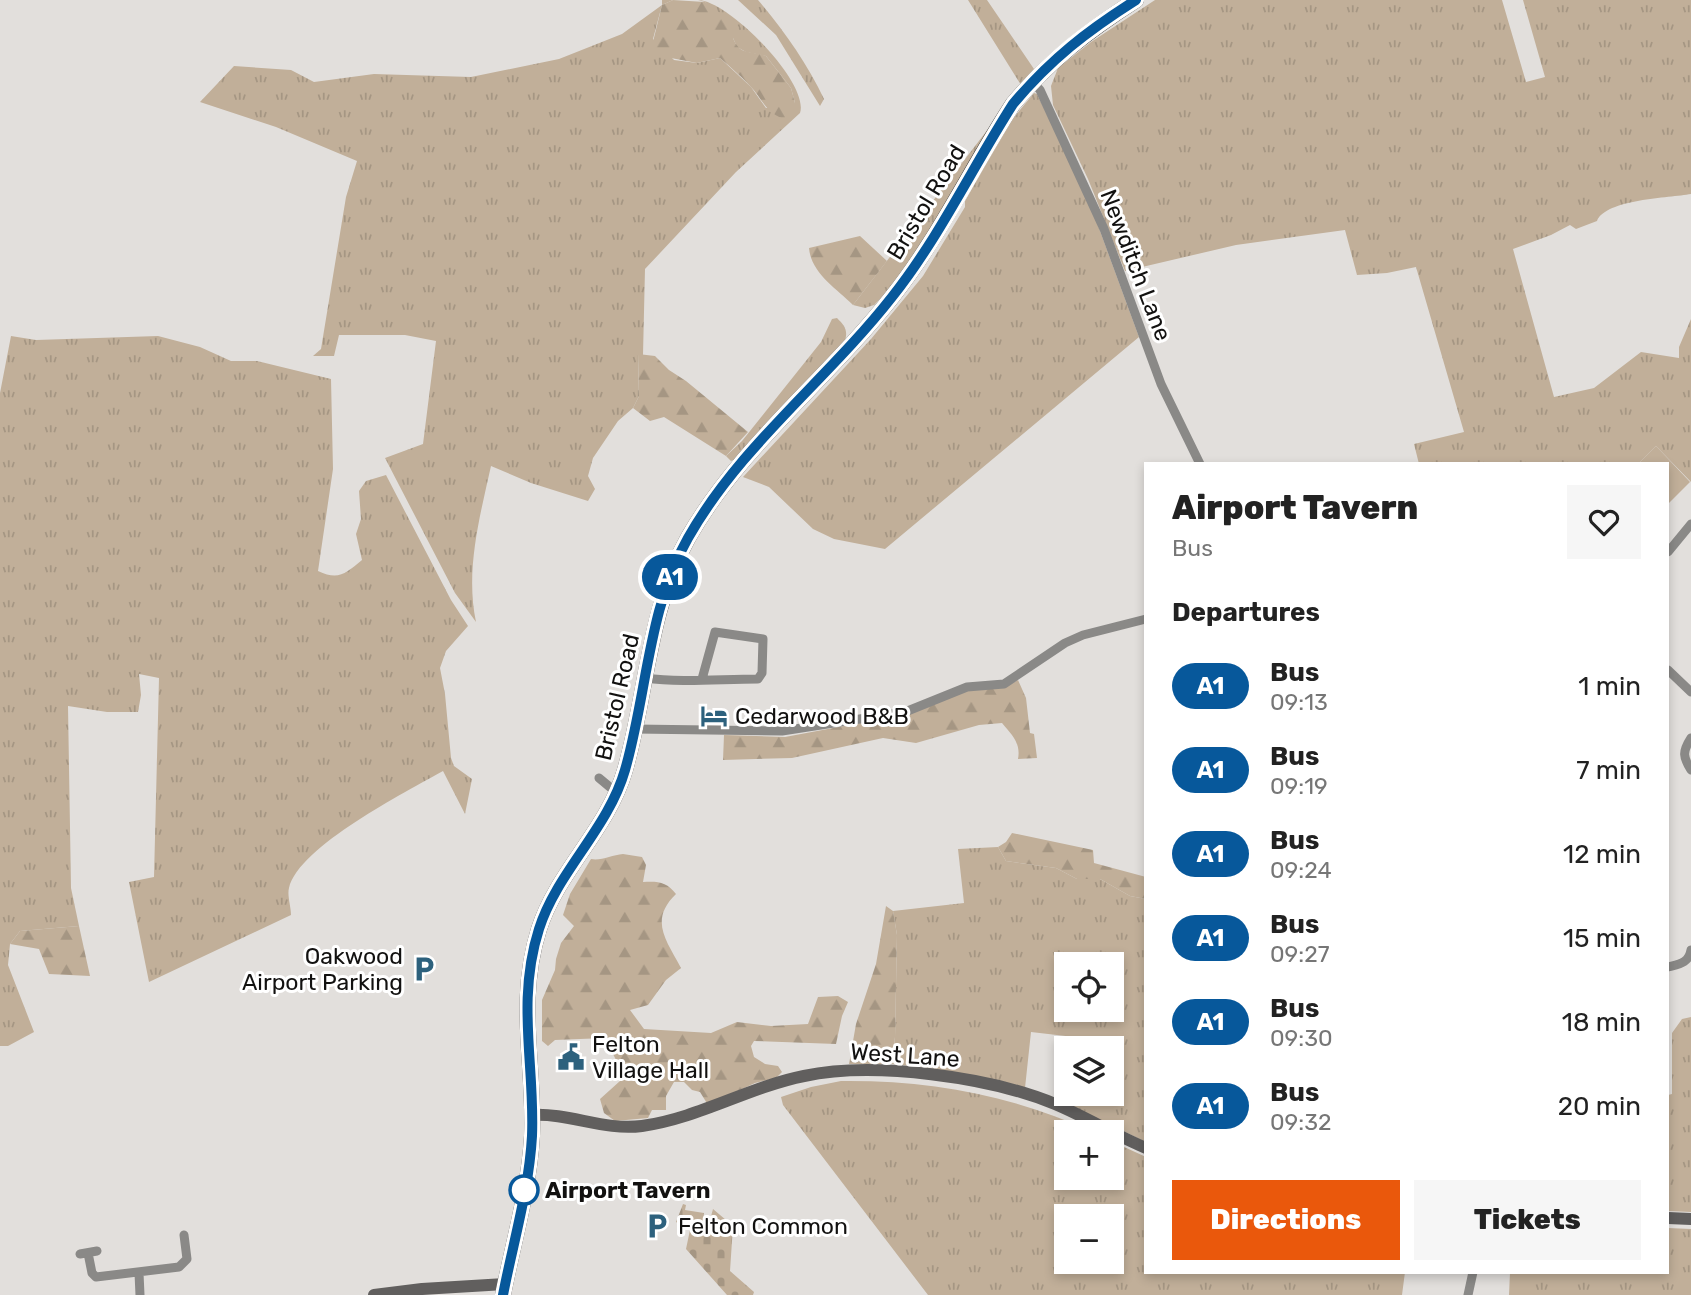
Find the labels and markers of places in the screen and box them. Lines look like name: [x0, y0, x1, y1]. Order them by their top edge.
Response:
hotel icon: Cedarwood B&B: [699, 701, 729, 731]
place label: Cedarwood B&B: [735, 702, 909, 730]
place label: Oakwood Airport Parking: [242, 942, 403, 996]
parking icon: Oakwood Airport Parking: [409, 954, 439, 984]
place label: Felton Village Hall: [592, 1030, 709, 1084]
public building icon: Felton Village Hall: [556, 1042, 586, 1072]
marker: Airport Tavern: [509, 1175, 539, 1205]
place label: Airport Tavern: [545, 1176, 710, 1204]
parking icon: Felton Common: [642, 1211, 672, 1241]
place label: Felton Common: [678, 1212, 848, 1240]

